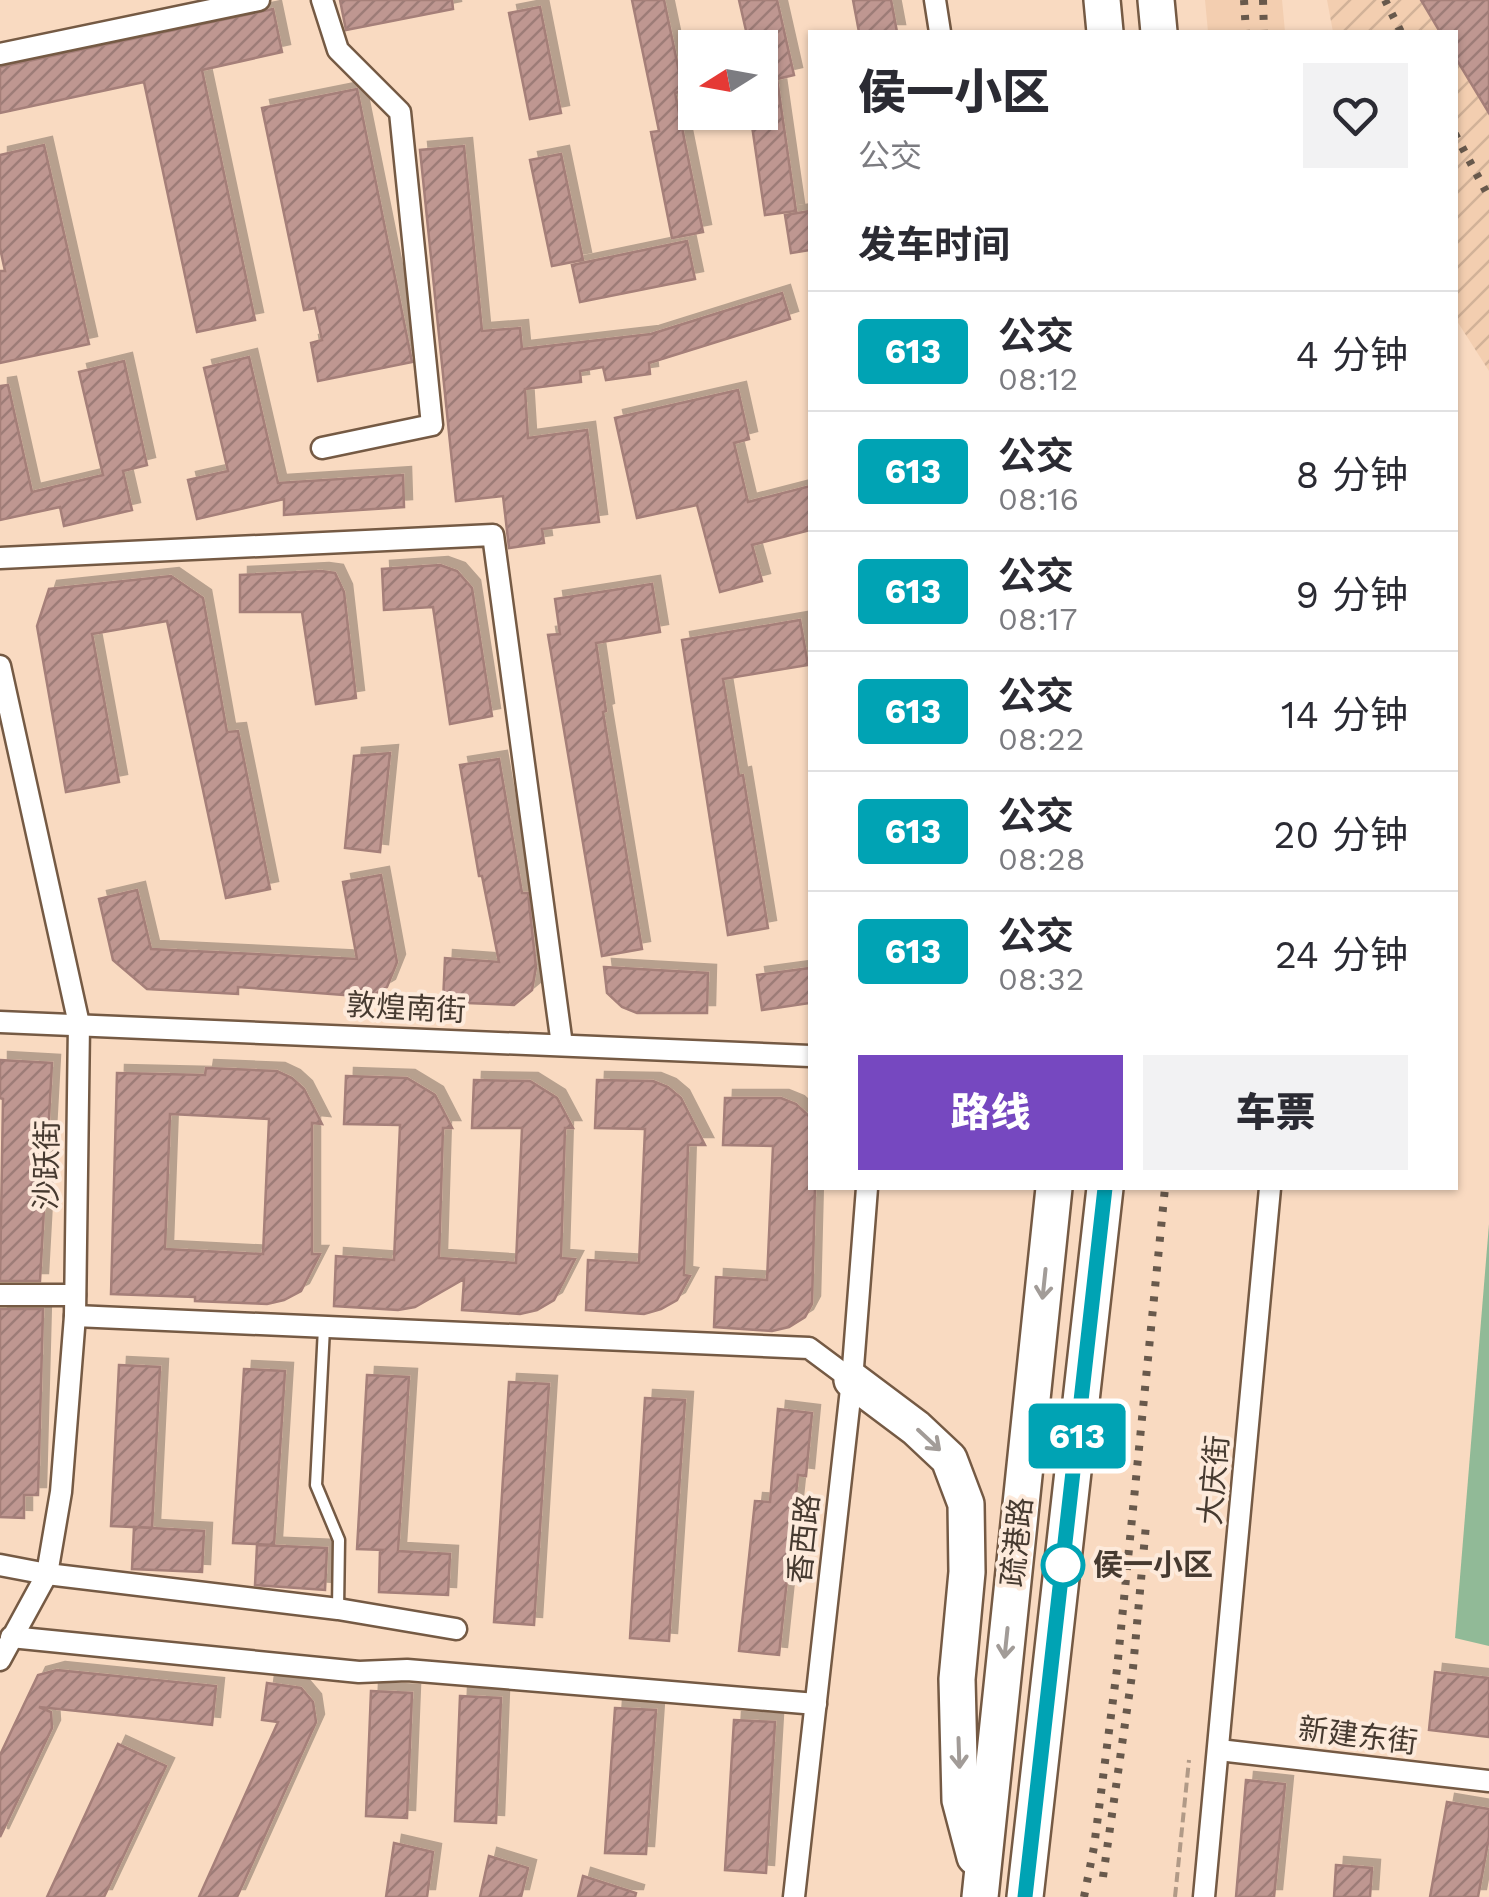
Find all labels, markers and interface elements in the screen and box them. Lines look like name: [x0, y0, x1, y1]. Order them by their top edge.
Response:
north arrow: [678, 30, 778, 130]
map controls: [678, 30, 778, 130]
button: heart: [1303, 63, 1408, 168]
text: 侯一小区: [858, 64, 1050, 121]
text: 公交: [858, 137, 922, 175]
text: 发车时间: [858, 223, 1010, 267]
text: 公交: [998, 314, 1074, 358]
text: 613: [885, 330, 941, 372]
text: 4 分钟: [1296, 333, 1408, 377]
text: 08:12: [998, 360, 1078, 398]
text: 公交: [998, 434, 1074, 478]
text: 613: [885, 450, 941, 492]
text: 8 分钟: [1296, 453, 1408, 497]
text: 08:16: [998, 480, 1079, 518]
text: 公交: [998, 554, 1074, 598]
text: 613: [885, 570, 941, 612]
text: 9 分钟: [1296, 573, 1408, 617]
text: 08:17: [998, 600, 1078, 638]
text: 公交: [998, 674, 1074, 718]
text: 613: [885, 690, 941, 732]
text: 14 分钟: [1281, 693, 1408, 737]
text: 08:22: [998, 720, 1084, 758]
text: 公交: [998, 794, 1074, 838]
text: 613: [885, 810, 941, 852]
text: 20 分钟: [1273, 813, 1408, 857]
text: 08:28: [998, 840, 1085, 878]
text: 公交: [998, 914, 1074, 958]
text: 613: [885, 930, 941, 972]
text: 24 分钟: [1275, 933, 1408, 977]
text: 08:32: [998, 960, 1084, 998]
street label: 敦煌南街: [345, 987, 467, 1028]
button: 路线: [858, 1055, 1123, 1170]
button: 车票: [1143, 1055, 1408, 1170]
street label: 沙跃街: [28, 1120, 65, 1210]
one-way arrow: [1034, 1268, 1053, 1300]
line badge: 613: [1020, 1404, 1134, 1468]
text: 613: [1049, 1415, 1105, 1457]
one-way arrow: [916, 1428, 940, 1452]
street label: 大庆街: [1192, 1434, 1235, 1526]
street label: 香西路: [781, 1492, 826, 1586]
street label: 疏港路: [994, 1495, 1039, 1589]
marker: 侯一小区: [1042, 1544, 1084, 1586]
place label: 侯一小区: [1093, 1547, 1213, 1582]
one-way arrow: [997, 1626, 1016, 1658]
street label: 新建东街: [1296, 1711, 1420, 1760]
one-way arrow: [949, 1736, 968, 1768]

